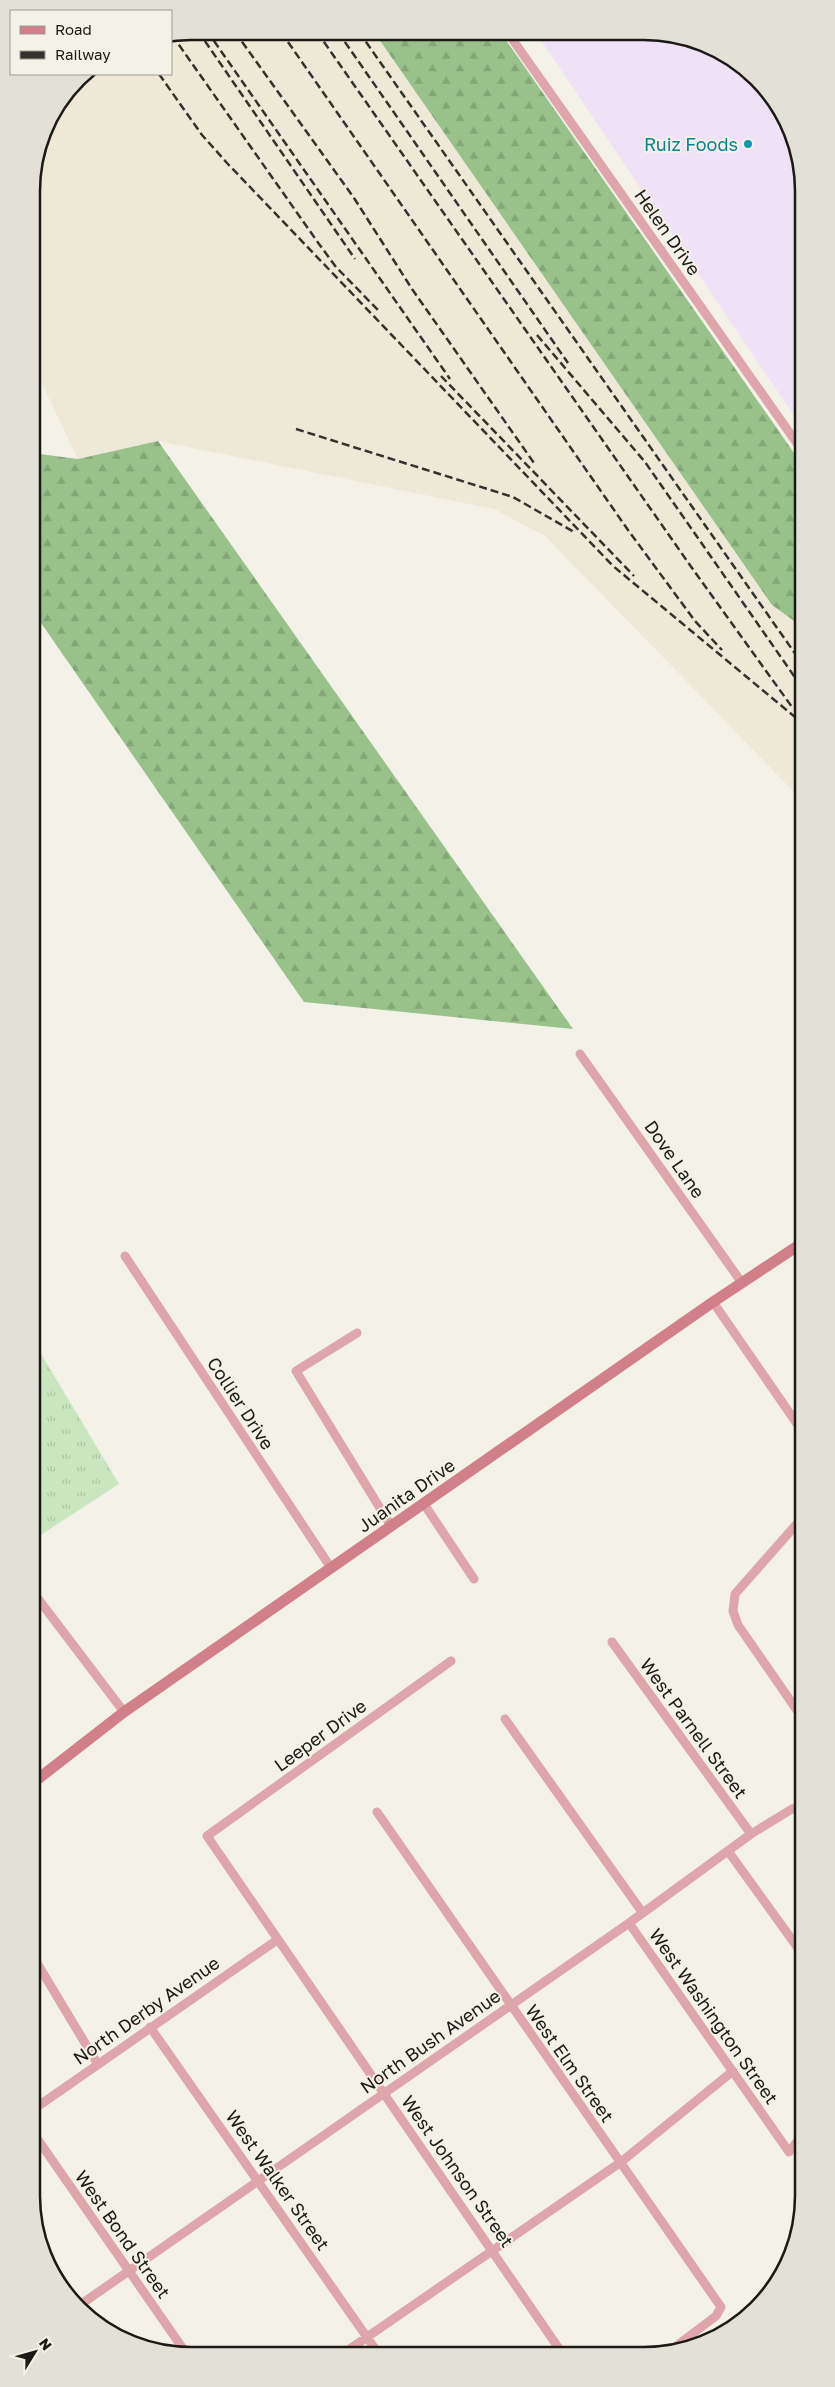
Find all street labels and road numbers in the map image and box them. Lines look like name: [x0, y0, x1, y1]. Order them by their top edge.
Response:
street label: Helen Drive: [630, 185, 706, 279]
street label: Dove Lane: [640, 1116, 710, 1202]
street label: Collier Drive: [203, 1353, 279, 1453]
street label: Juanita Drive: [353, 1453, 459, 1537]
street label: West Parnell Street: [636, 1654, 752, 1802]
street label: Leeper Drive: [270, 1694, 370, 1776]
street label: West Washington Street: [645, 1924, 783, 2108]
street label: North Derby Avenue: [69, 1951, 223, 2069]
street label: North Bush Avenue: [356, 1984, 504, 2098]
street label: West Elm Street: [521, 2000, 619, 2126]
street label: West Johnson Street: [397, 2091, 519, 2251]
street label: West Walker Street: [221, 2106, 335, 2254]
street label: West Bond Street: [71, 2166, 175, 2302]

